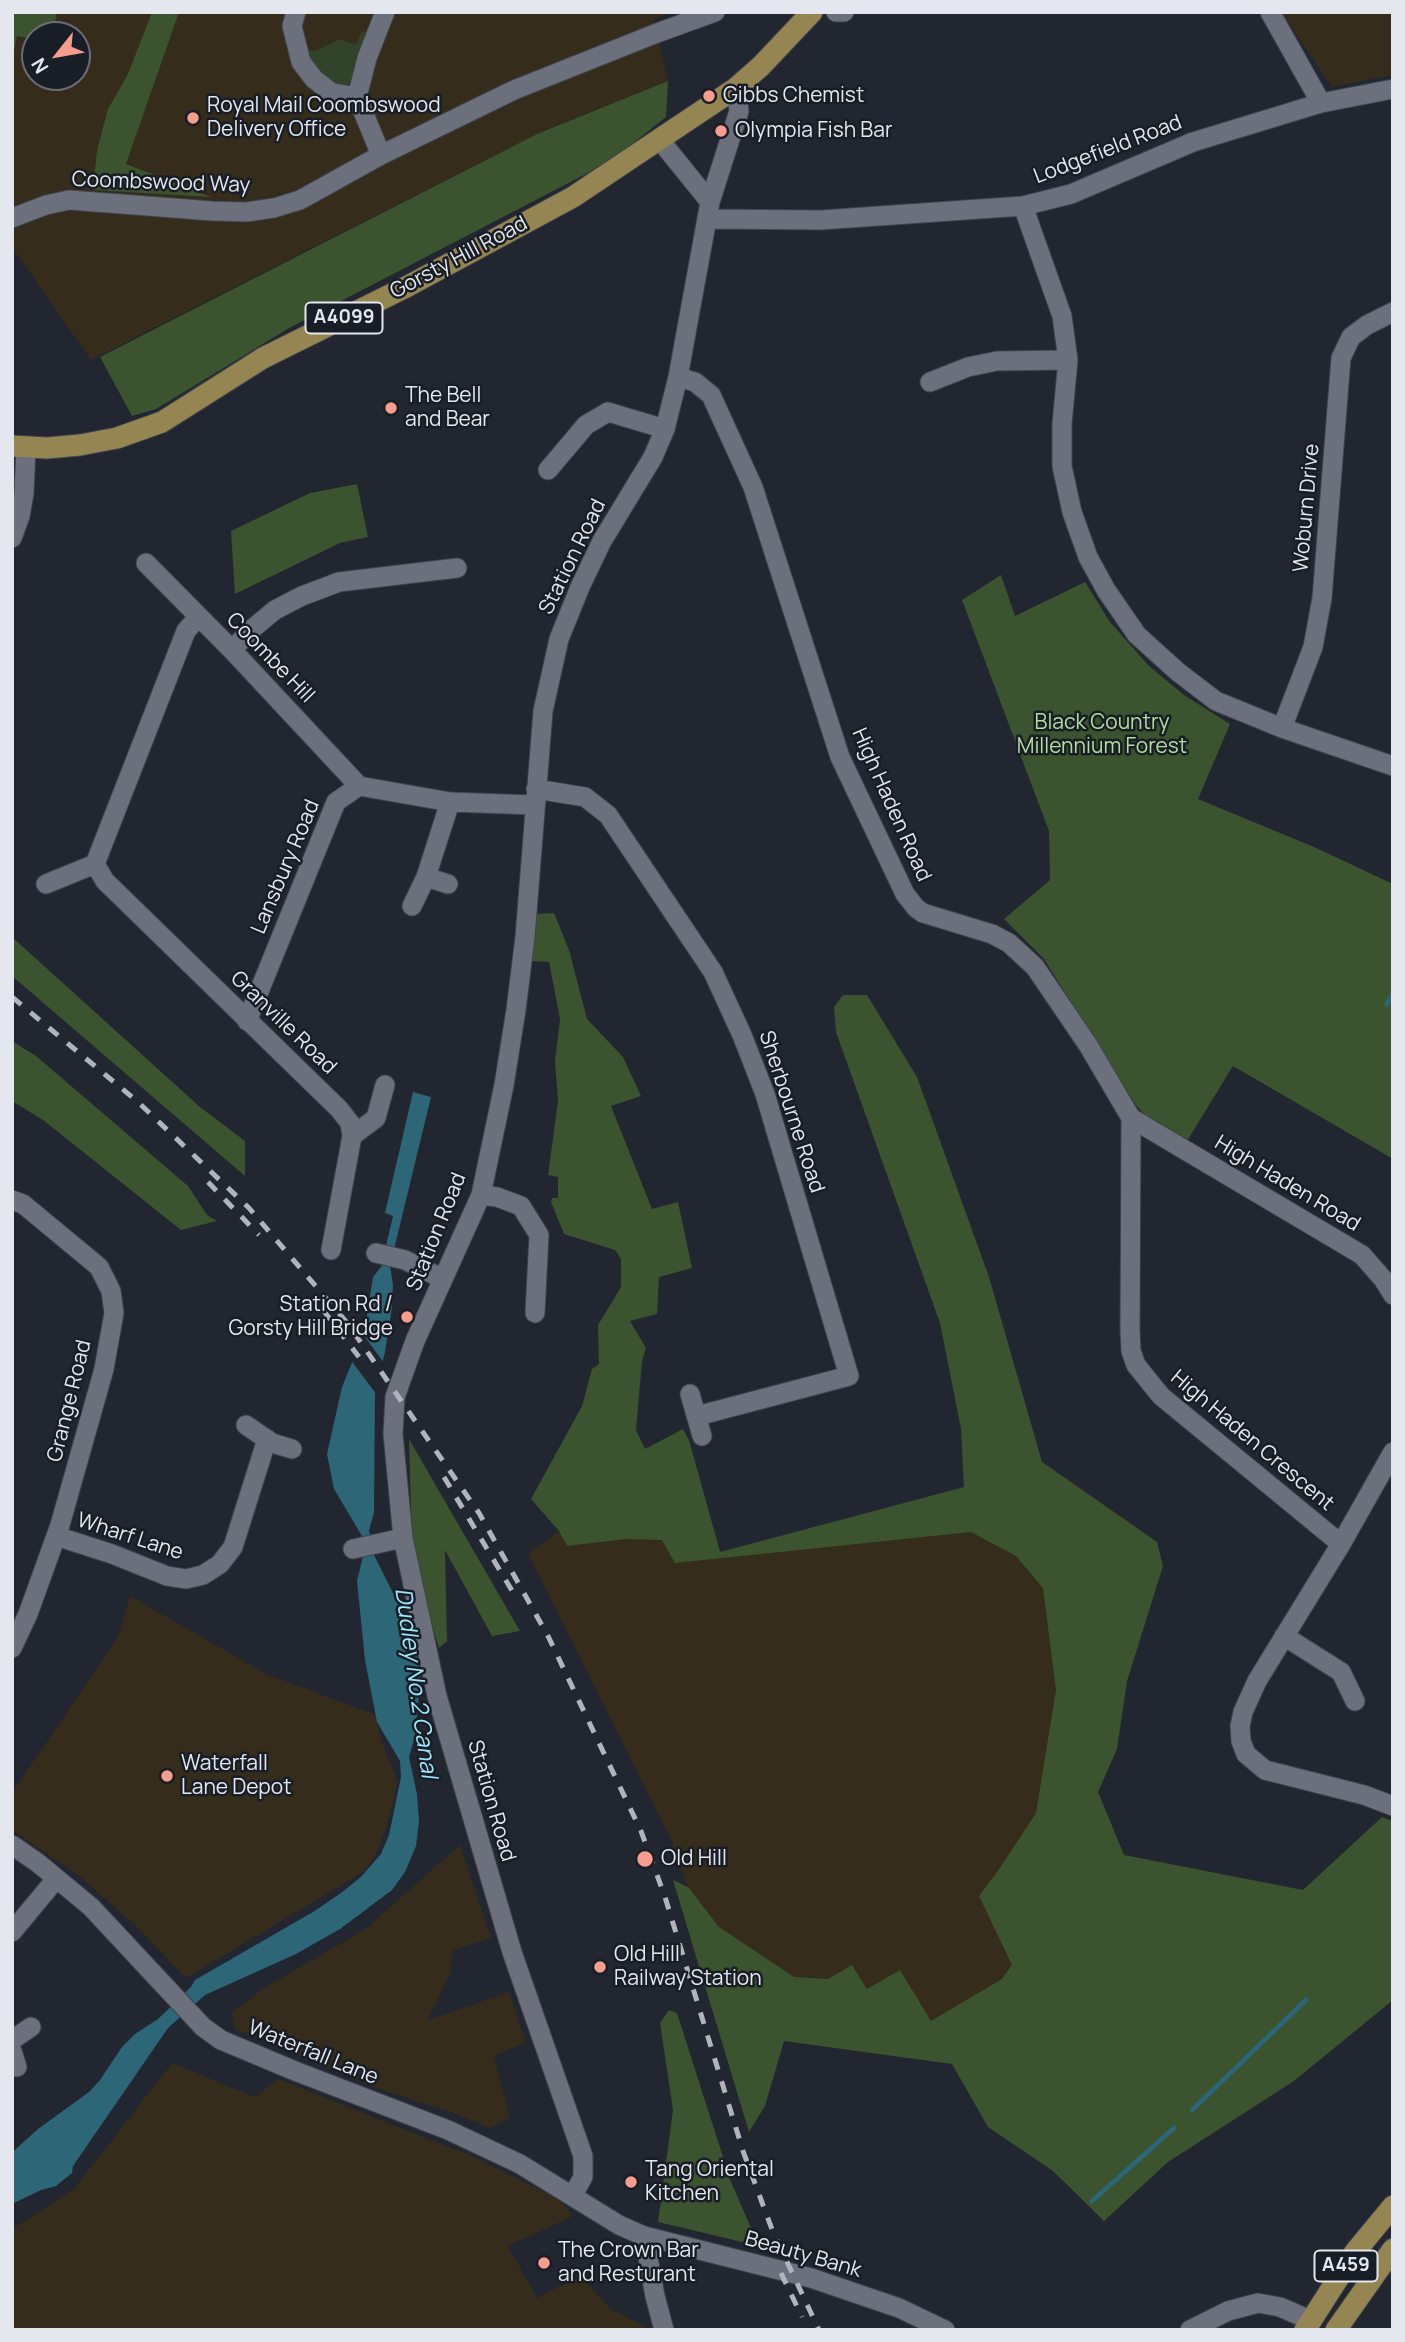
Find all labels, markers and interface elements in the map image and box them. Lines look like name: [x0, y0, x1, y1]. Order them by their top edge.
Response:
north arrow: [21, 21, 91, 91]
text: N: [25, 53, 54, 78]
place label: Gibbs Chemist: [723, 83, 864, 109]
marker: Gibbs Chemist: [701, 88, 717, 104]
place label: Royal Mail Coombswood Delivery Office: [207, 93, 441, 143]
marker: Royal Mail Coombswood Delivery Office: [185, 110, 201, 126]
street label: Lodgefield Road: [1030, 110, 1186, 190]
place label: Olympia Fish Bar: [735, 118, 892, 144]
marker: Olympia Fish Bar: [713, 123, 729, 139]
street label: Coombswood Way: [71, 167, 251, 199]
street label: Gorsty Hill Road: [386, 211, 532, 305]
road number: A4099: [306, 302, 382, 334]
place label: The Bell and Bear: [405, 383, 490, 433]
marker: The Bell and Bear: [383, 400, 399, 416]
street label: Woburn Drive: [1289, 443, 1325, 573]
street label: Station Road: [534, 495, 612, 619]
street label: Coombe Hill: [221, 608, 319, 708]
park label: Black Country Millennium Forest: [1017, 710, 1187, 760]
street label: High Haden Road: [846, 724, 936, 886]
street label: Lansbury Road: [246, 796, 326, 938]
street label: Granville Road: [225, 966, 341, 1080]
street label: Sherbourne Road: [753, 1028, 829, 1196]
street label: High Haden Road: [1210, 1131, 1364, 1237]
street label: Station Road: [402, 1169, 472, 1295]
place label: Station Rd / Gorsty Hill Bridge: [228, 1292, 393, 1342]
marker: Station Rd / Gorsty Hill Bridge: [399, 1309, 415, 1325]
street label: Grange Road: [43, 1337, 97, 1465]
street label: High Haden Crescent: [1165, 1365, 1339, 1517]
street label: Wharf Lane: [74, 1508, 186, 1566]
water label: Dudley No.2 Canal: [388, 1586, 442, 1780]
street label: Station Road: [462, 1737, 520, 1865]
place label: Waterfall Lane Depot: [181, 1751, 292, 1801]
marker: Waterfall Lane Depot: [159, 1768, 175, 1784]
place label: Old Hill: [661, 1846, 727, 1872]
marker: Old Hill: [635, 1849, 655, 1869]
place label: Old Hill Railway Station: [614, 1942, 762, 1992]
marker: Old Hill Railway Station: [592, 1959, 608, 1975]
street label: Waterfall Lane: [244, 2015, 382, 2091]
place label: Tang Oriental Kitchen: [645, 2157, 774, 2207]
marker: Tang Oriental Kitchen: [623, 2174, 639, 2190]
street label: Beauty Bank: [742, 2226, 864, 2284]
place label: The Crown Bar and Resturant: [558, 2238, 699, 2288]
road number: A459: [1314, 2250, 1378, 2282]
marker: The Crown Bar and Resturant: [536, 2255, 552, 2271]

